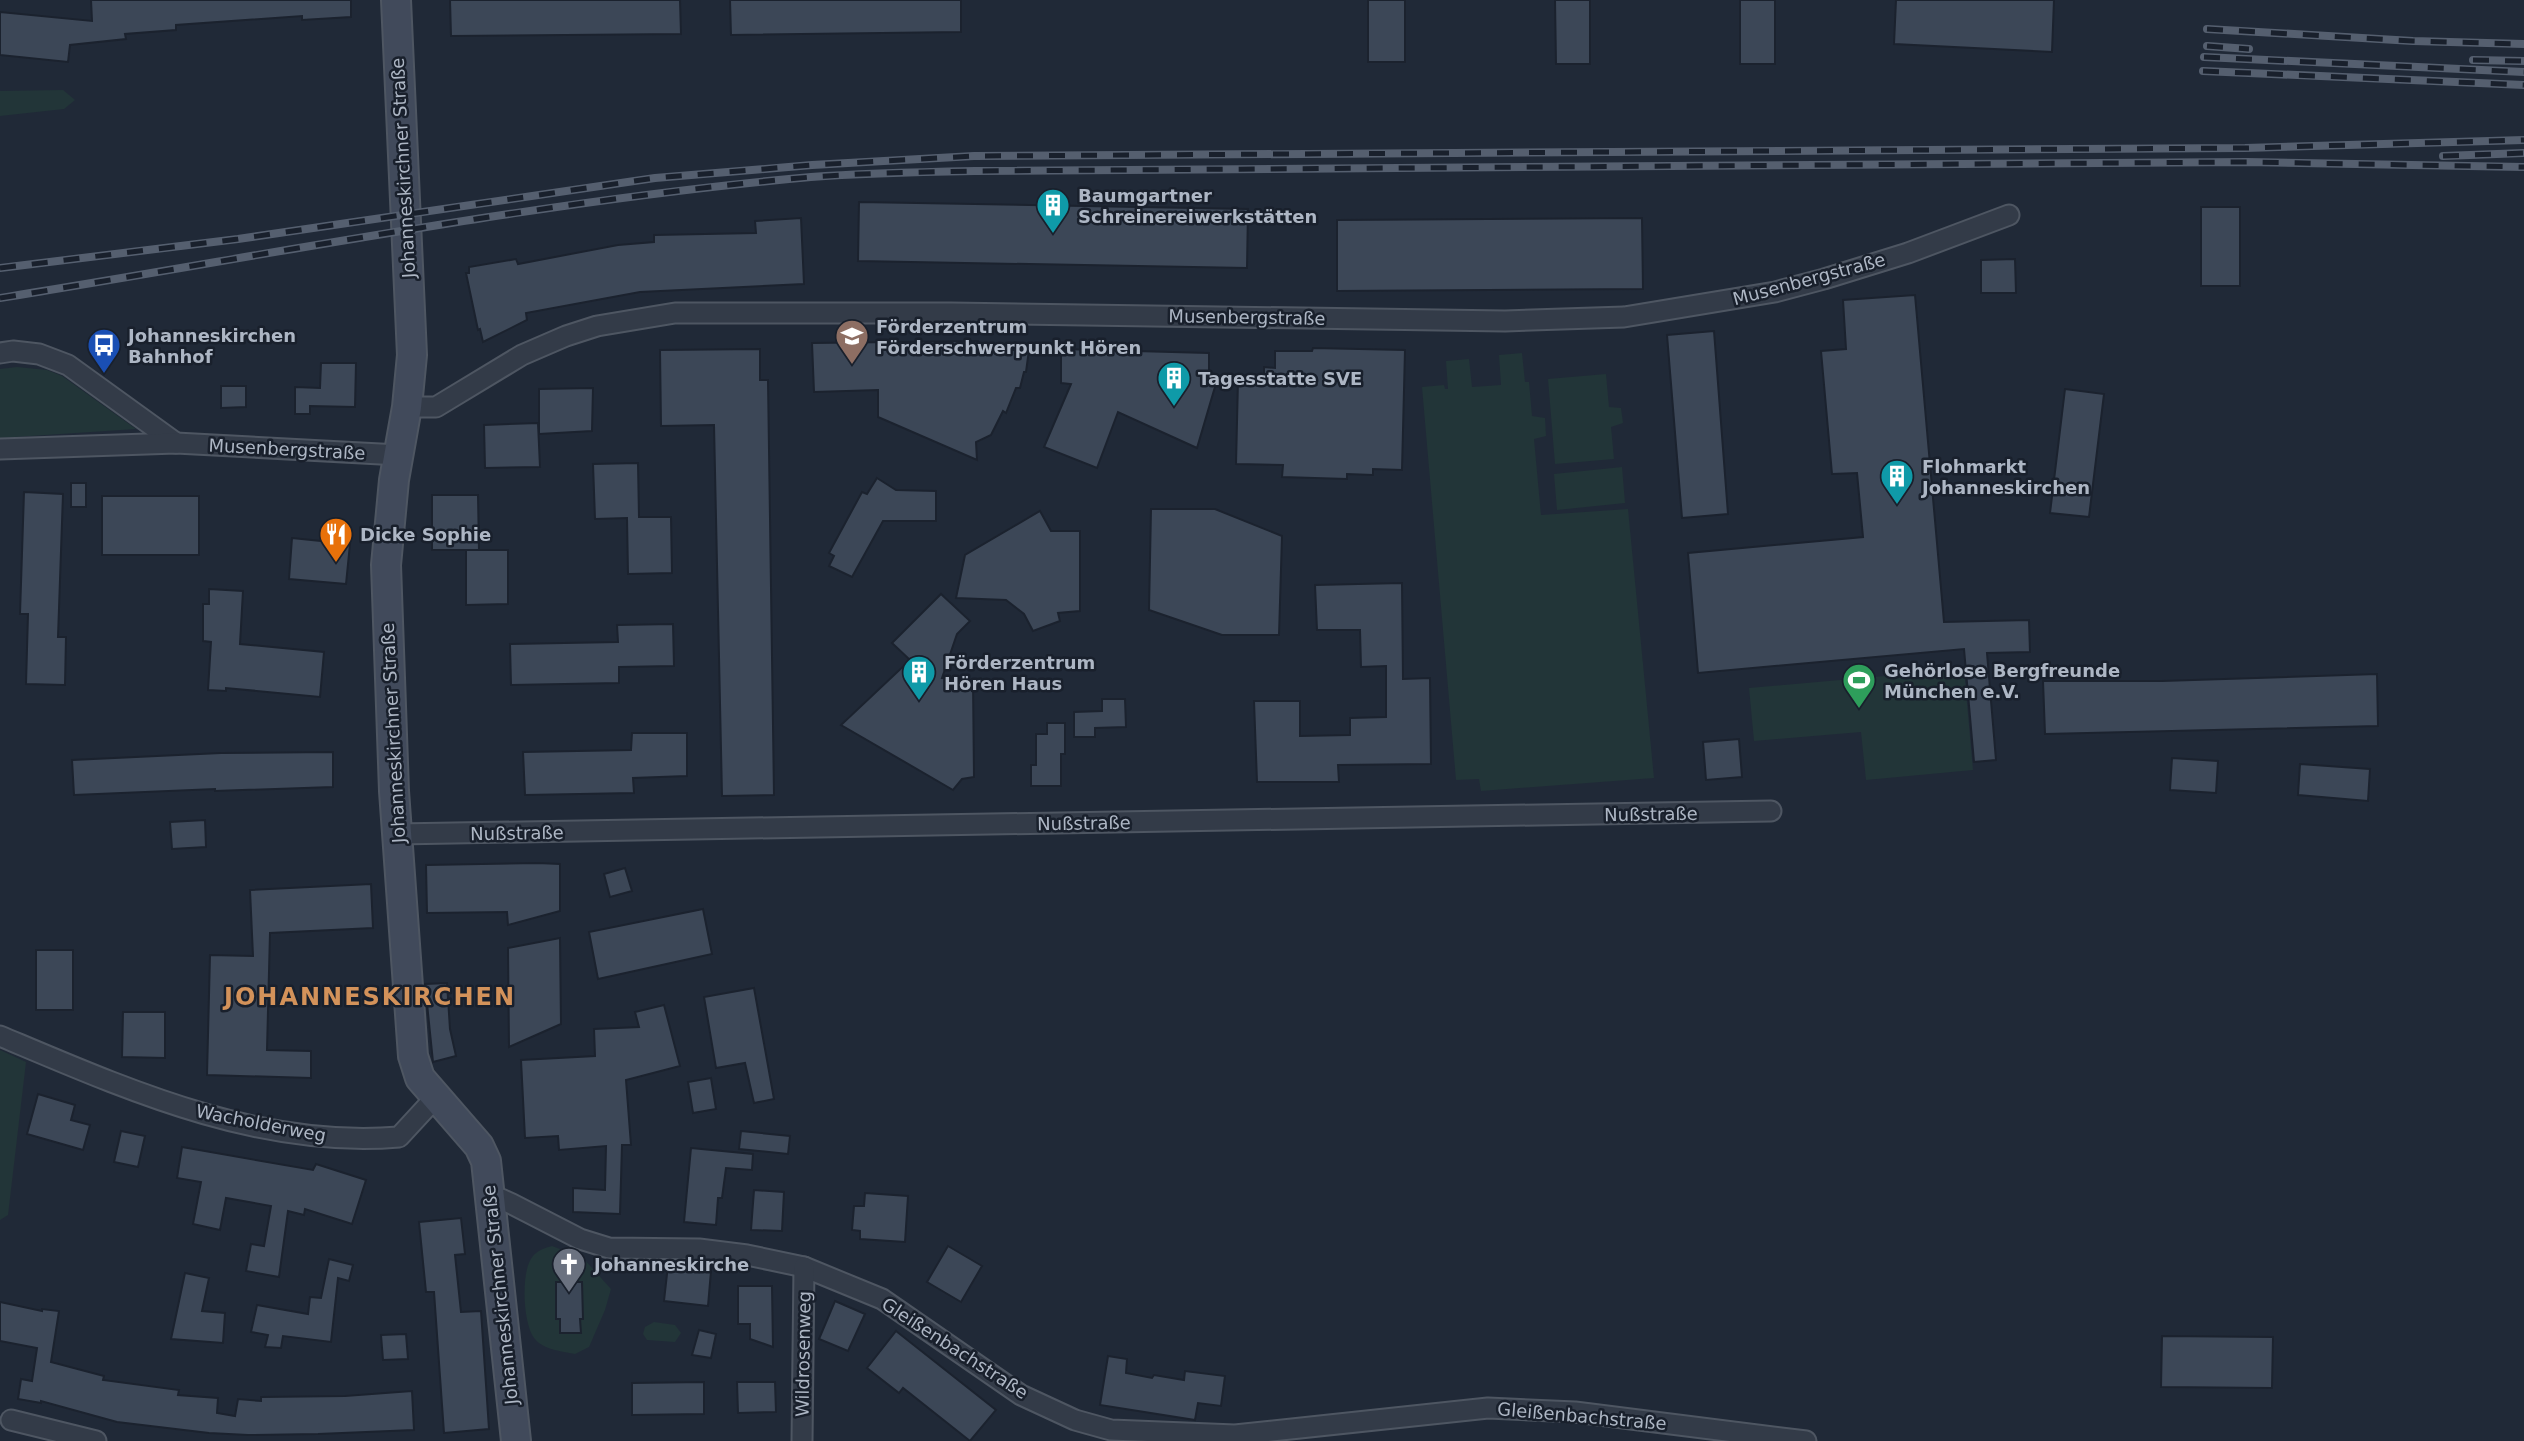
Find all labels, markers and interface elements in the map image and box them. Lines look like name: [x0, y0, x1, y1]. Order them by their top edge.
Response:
street label: Johanneskirchner Straße: [387, 57, 419, 280]
place label: Baumgartner Schreinereiwerkstätten: [1078, 185, 1317, 227]
building icon: Baumgartner Schreinereiwerkstätten: [1034, 186, 1072, 235]
street label: Musenbergstraße: [1730, 249, 1888, 309]
street label: Musenbergstraße: [1168, 305, 1326, 329]
place label: Förderzentrum Förderschwerpunkt Hören: [876, 316, 1141, 358]
school or university icon: Förderzentrum Förderschwerpunkt Hören: [833, 317, 871, 366]
place label: Johanneskirchen Bahnhof: [126, 325, 296, 367]
bus stop icon: Johanneskirchen Bahnhof: [85, 326, 123, 375]
building icon: Tagesstatte SVE: [1155, 359, 1193, 408]
place label: Tagesstatte SVE: [1198, 368, 1362, 389]
street label: Musenbergstraße: [208, 434, 366, 464]
place label: Flohmarkt Johanneskirchen: [1920, 456, 2090, 498]
building icon: Flohmarkt Johanneskirchen: [1878, 457, 1916, 506]
restaurant icon: Dicke Sophie: [317, 515, 355, 564]
place label: Dicke Sophie: [360, 524, 491, 545]
street label: Johanneskirchner Straße: [377, 622, 409, 845]
place label: Förderzentrum Hören Haus: [944, 652, 1095, 694]
building icon: Förderzentrum Hören Haus: [900, 653, 938, 702]
place label: Gehörlose Bergfreunde München e.V.: [1884, 660, 2120, 702]
sports icon: Gehörlose Bergfreunde München e.V.: [1840, 661, 1878, 710]
street label: Nußstraße: [1604, 803, 1698, 825]
street label: Nußstraße: [1037, 812, 1131, 834]
street label: Nußstraße: [470, 822, 564, 844]
district label: JOHANNESKIRCHEN: [222, 983, 516, 1011]
street label: Wacholderweg: [194, 1100, 328, 1146]
street label: Johanneskirchner Straße: [478, 1184, 522, 1407]
church icon: Johanneskirche: [550, 1245, 588, 1294]
place label: Johanneskirche: [592, 1254, 749, 1275]
street label: Wildrosenweg: [791, 1291, 815, 1417]
street label: Gleißenbachstraße: [878, 1293, 1032, 1403]
street label: Gleißenbachstraße: [1496, 1398, 1668, 1434]

